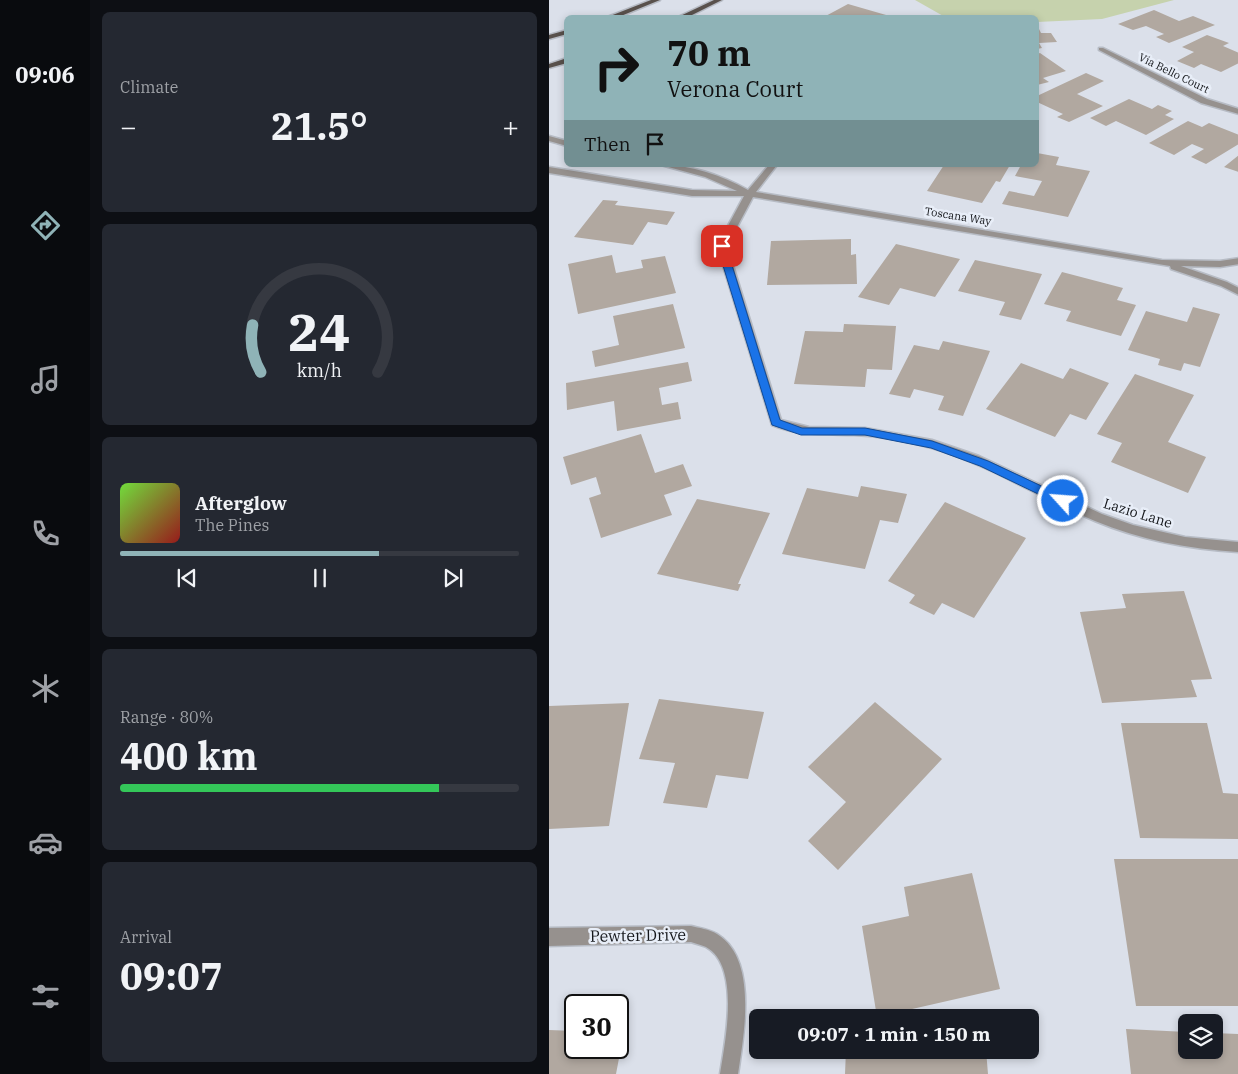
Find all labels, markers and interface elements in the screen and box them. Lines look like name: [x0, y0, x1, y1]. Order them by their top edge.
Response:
text: 70 m: [667, 30, 751, 76]
icon: right: [584, 35, 649, 100]
street label: Via Bello Court: [1136, 50, 1212, 96]
text: 09:06: [15, 60, 75, 89]
text: Verona Court: [667, 74, 803, 103]
text: Climate: [120, 77, 178, 97]
text: 21.5°: [271, 101, 368, 150]
text: −: [120, 108, 137, 145]
text: +: [502, 108, 519, 145]
icon: arrive: [641, 130, 669, 158]
text: Then: [584, 132, 631, 156]
street label: Toscana Way: [924, 204, 992, 228]
icon: directions: [28, 208, 63, 243]
pin: [701, 225, 743, 267]
icon: arrive: [708, 232, 736, 260]
text: 24: [288, 298, 351, 365]
text: km/h: [297, 359, 342, 382]
icon: music: [28, 362, 63, 397]
position arrow: [1036, 474, 1088, 526]
text: Afterglow: [195, 491, 287, 515]
street label: Lazio Lane: [1101, 494, 1175, 532]
text: The Pines: [195, 515, 269, 535]
icon: phone: [28, 516, 63, 551]
icon: previous: [173, 564, 201, 592]
icon: pause: [306, 564, 334, 592]
icon: next: [439, 564, 467, 592]
icon: climate: [28, 671, 63, 706]
text: Range · 80%: [120, 707, 213, 727]
text: 400 km: [120, 731, 258, 780]
icon: car: [28, 825, 63, 860]
street label: Pewter Drive: [590, 924, 686, 946]
text: Arrival: [120, 927, 172, 947]
text: 09:07: [120, 951, 223, 1000]
icon: filters: [28, 979, 63, 1014]
speed limit sign: 30: [564, 994, 629, 1059]
map controls: [1178, 1014, 1223, 1059]
button: layers: [1178, 1014, 1223, 1059]
text: 09:07 · 1 min · 150 m: [798, 1022, 990, 1046]

